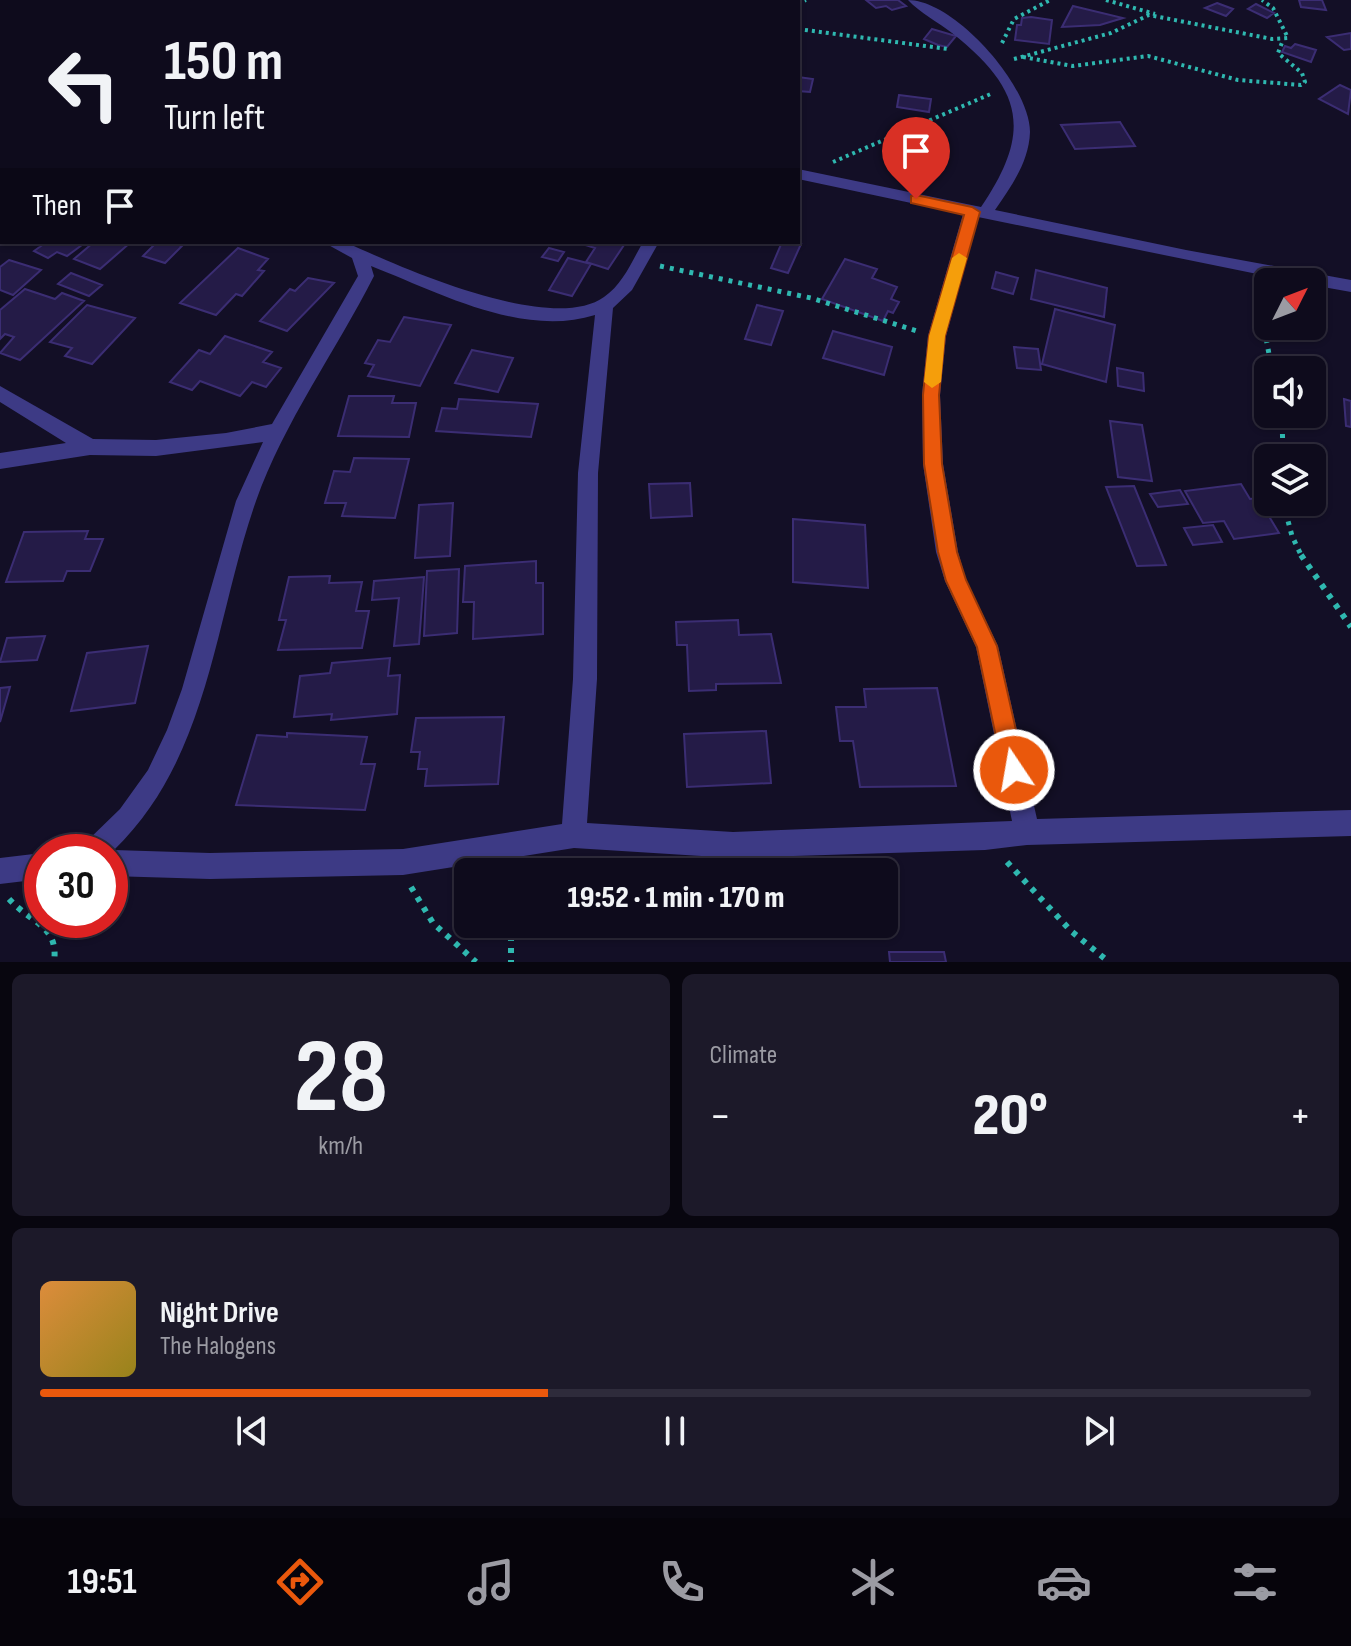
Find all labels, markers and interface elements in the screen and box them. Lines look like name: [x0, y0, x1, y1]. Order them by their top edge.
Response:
text: 150 m: [164, 29, 283, 96]
icon: left: [32, 32, 136, 136]
text: Turn left: [164, 97, 265, 140]
pin: [882, 117, 950, 199]
icon: arrive: [894, 129, 938, 173]
icon: arrive: [98, 184, 142, 228]
text: Then: [32, 188, 82, 224]
north arrow: [1254, 268, 1326, 340]
map controls: [1254, 268, 1326, 516]
button: sound: [1254, 356, 1326, 428]
button: layers: [1254, 444, 1326, 516]
position arrow: [972, 728, 1056, 812]
speed limit sign: 30: [24, 834, 128, 938]
text: 19:52 · 1 min · 170 m: [567, 880, 785, 916]
text: 28: [293, 1016, 388, 1141]
text: Climate: [710, 1040, 777, 1071]
text: 20°: [972, 1080, 1048, 1152]
text: −: [710, 1090, 731, 1143]
text: +: [1289, 1090, 1311, 1143]
text: km/h: [318, 1131, 363, 1162]
text: Night Drive: [160, 1295, 279, 1331]
text: The Halogens: [160, 1331, 276, 1362]
icon: previous: [230, 1409, 274, 1453]
icon: pause: [653, 1409, 697, 1453]
icon: next: [1077, 1409, 1121, 1453]
icon: directions: [272, 1554, 328, 1610]
icon: music: [463, 1554, 519, 1610]
icon: phone: [654, 1554, 710, 1610]
icon: climate: [845, 1554, 901, 1610]
icon: car: [1036, 1554, 1092, 1610]
icon: filters: [1227, 1554, 1283, 1610]
text: 19:51: [68, 1561, 137, 1604]

